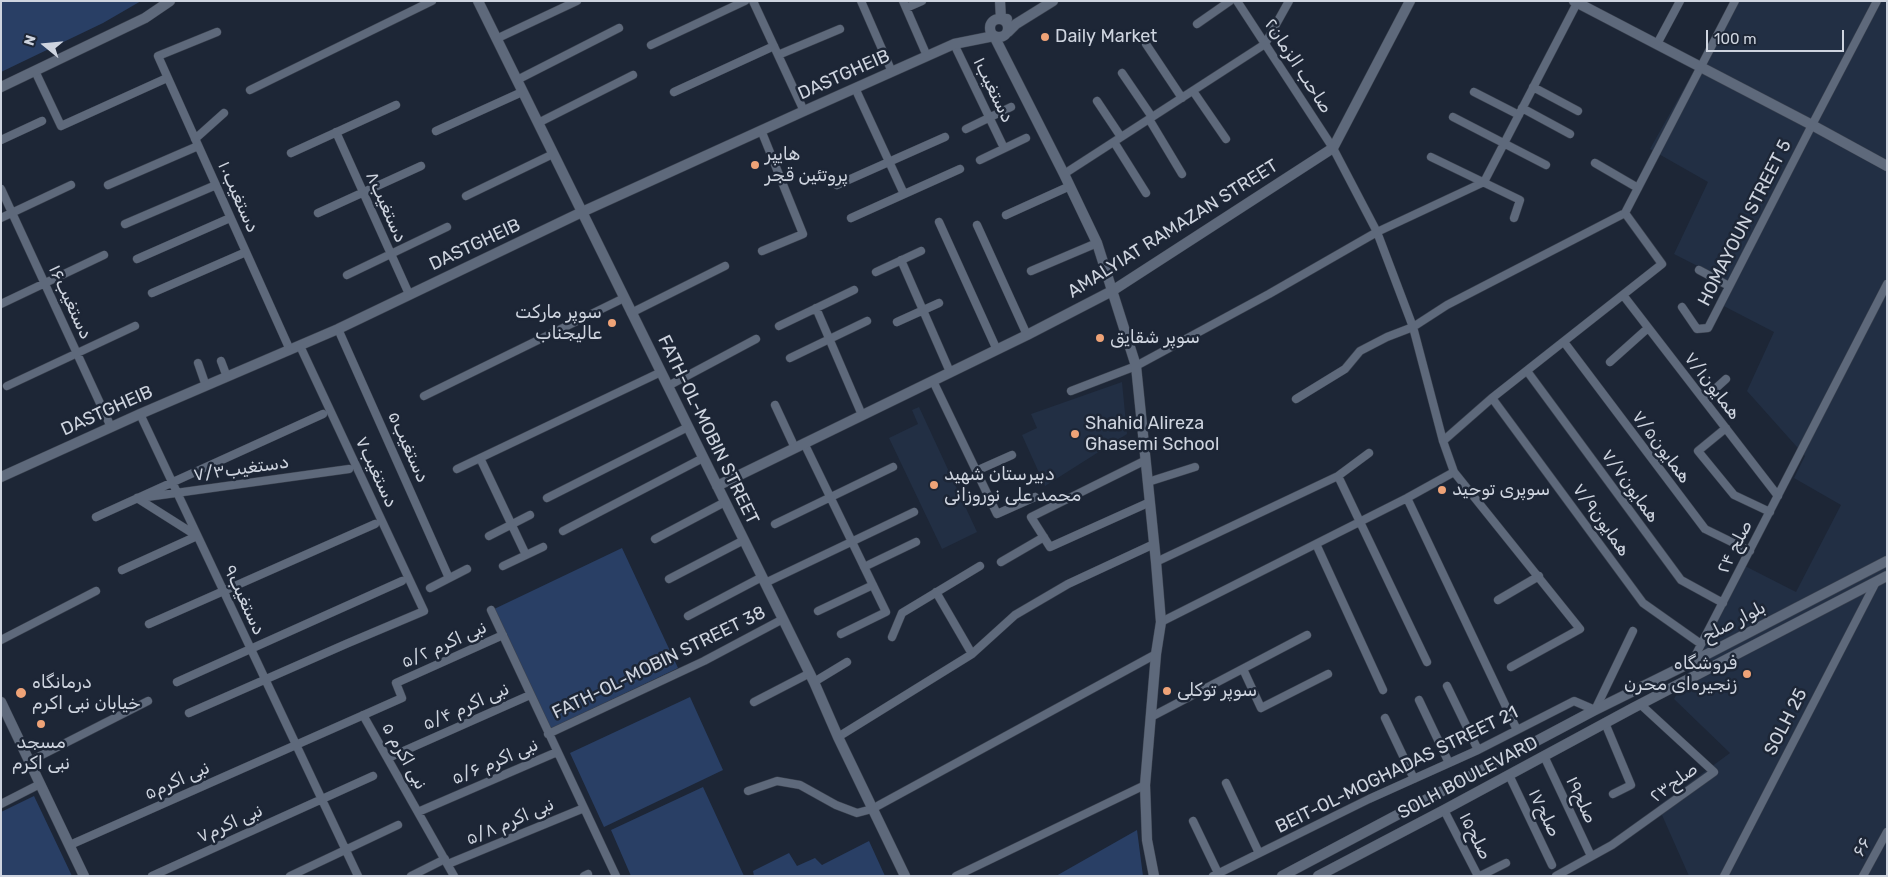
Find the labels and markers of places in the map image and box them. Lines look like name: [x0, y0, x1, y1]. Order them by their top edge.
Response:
place label: Daily Market: [1055, 26, 1157, 48]
marker: Daily Market: [1039, 31, 1051, 43]
place label: هایپر پروتئین قجر: [765, 144, 848, 186]
marker: هایپر پروتئین قجر: [749, 159, 761, 171]
place label: سوپر مارکت عالیجناب: [515, 302, 602, 344]
marker: سوپر مارکت عالیجناب: [606, 317, 618, 329]
place label: سوپر شقایق: [1110, 327, 1200, 349]
marker: سوپر شقایق: [1094, 332, 1106, 344]
place label: Shahid Alireza Ghasemi School: [1085, 413, 1219, 456]
marker: Shahid Alireza Ghasemi School: [1069, 428, 1081, 440]
place label: دبیرستان شهید محمد علی نوروزانی: [944, 464, 1081, 506]
marker: دبیرستان شهید محمد علی نوروزانی: [928, 479, 940, 491]
place label: سوپری توحید: [1452, 479, 1550, 501]
marker: سوپری توحید: [1436, 484, 1448, 496]
place label: فروشگاه زنجیره‌ای محرن: [1624, 653, 1737, 696]
marker: فروشگاه زنجیره‌ای محرن: [1741, 668, 1753, 680]
place label: درمانگاه خیابان نبی اکرم: [32, 672, 141, 714]
place label: سوپر توکلی: [1177, 680, 1257, 702]
marker: سوپر توکلی: [1161, 685, 1173, 697]
marker: درمانگاه خیابان نبی اکرم: [14, 686, 28, 700]
marker: مسجد نبی اکرم: [35, 718, 47, 730]
place label: مسجد نبی اکرم: [12, 732, 70, 774]

